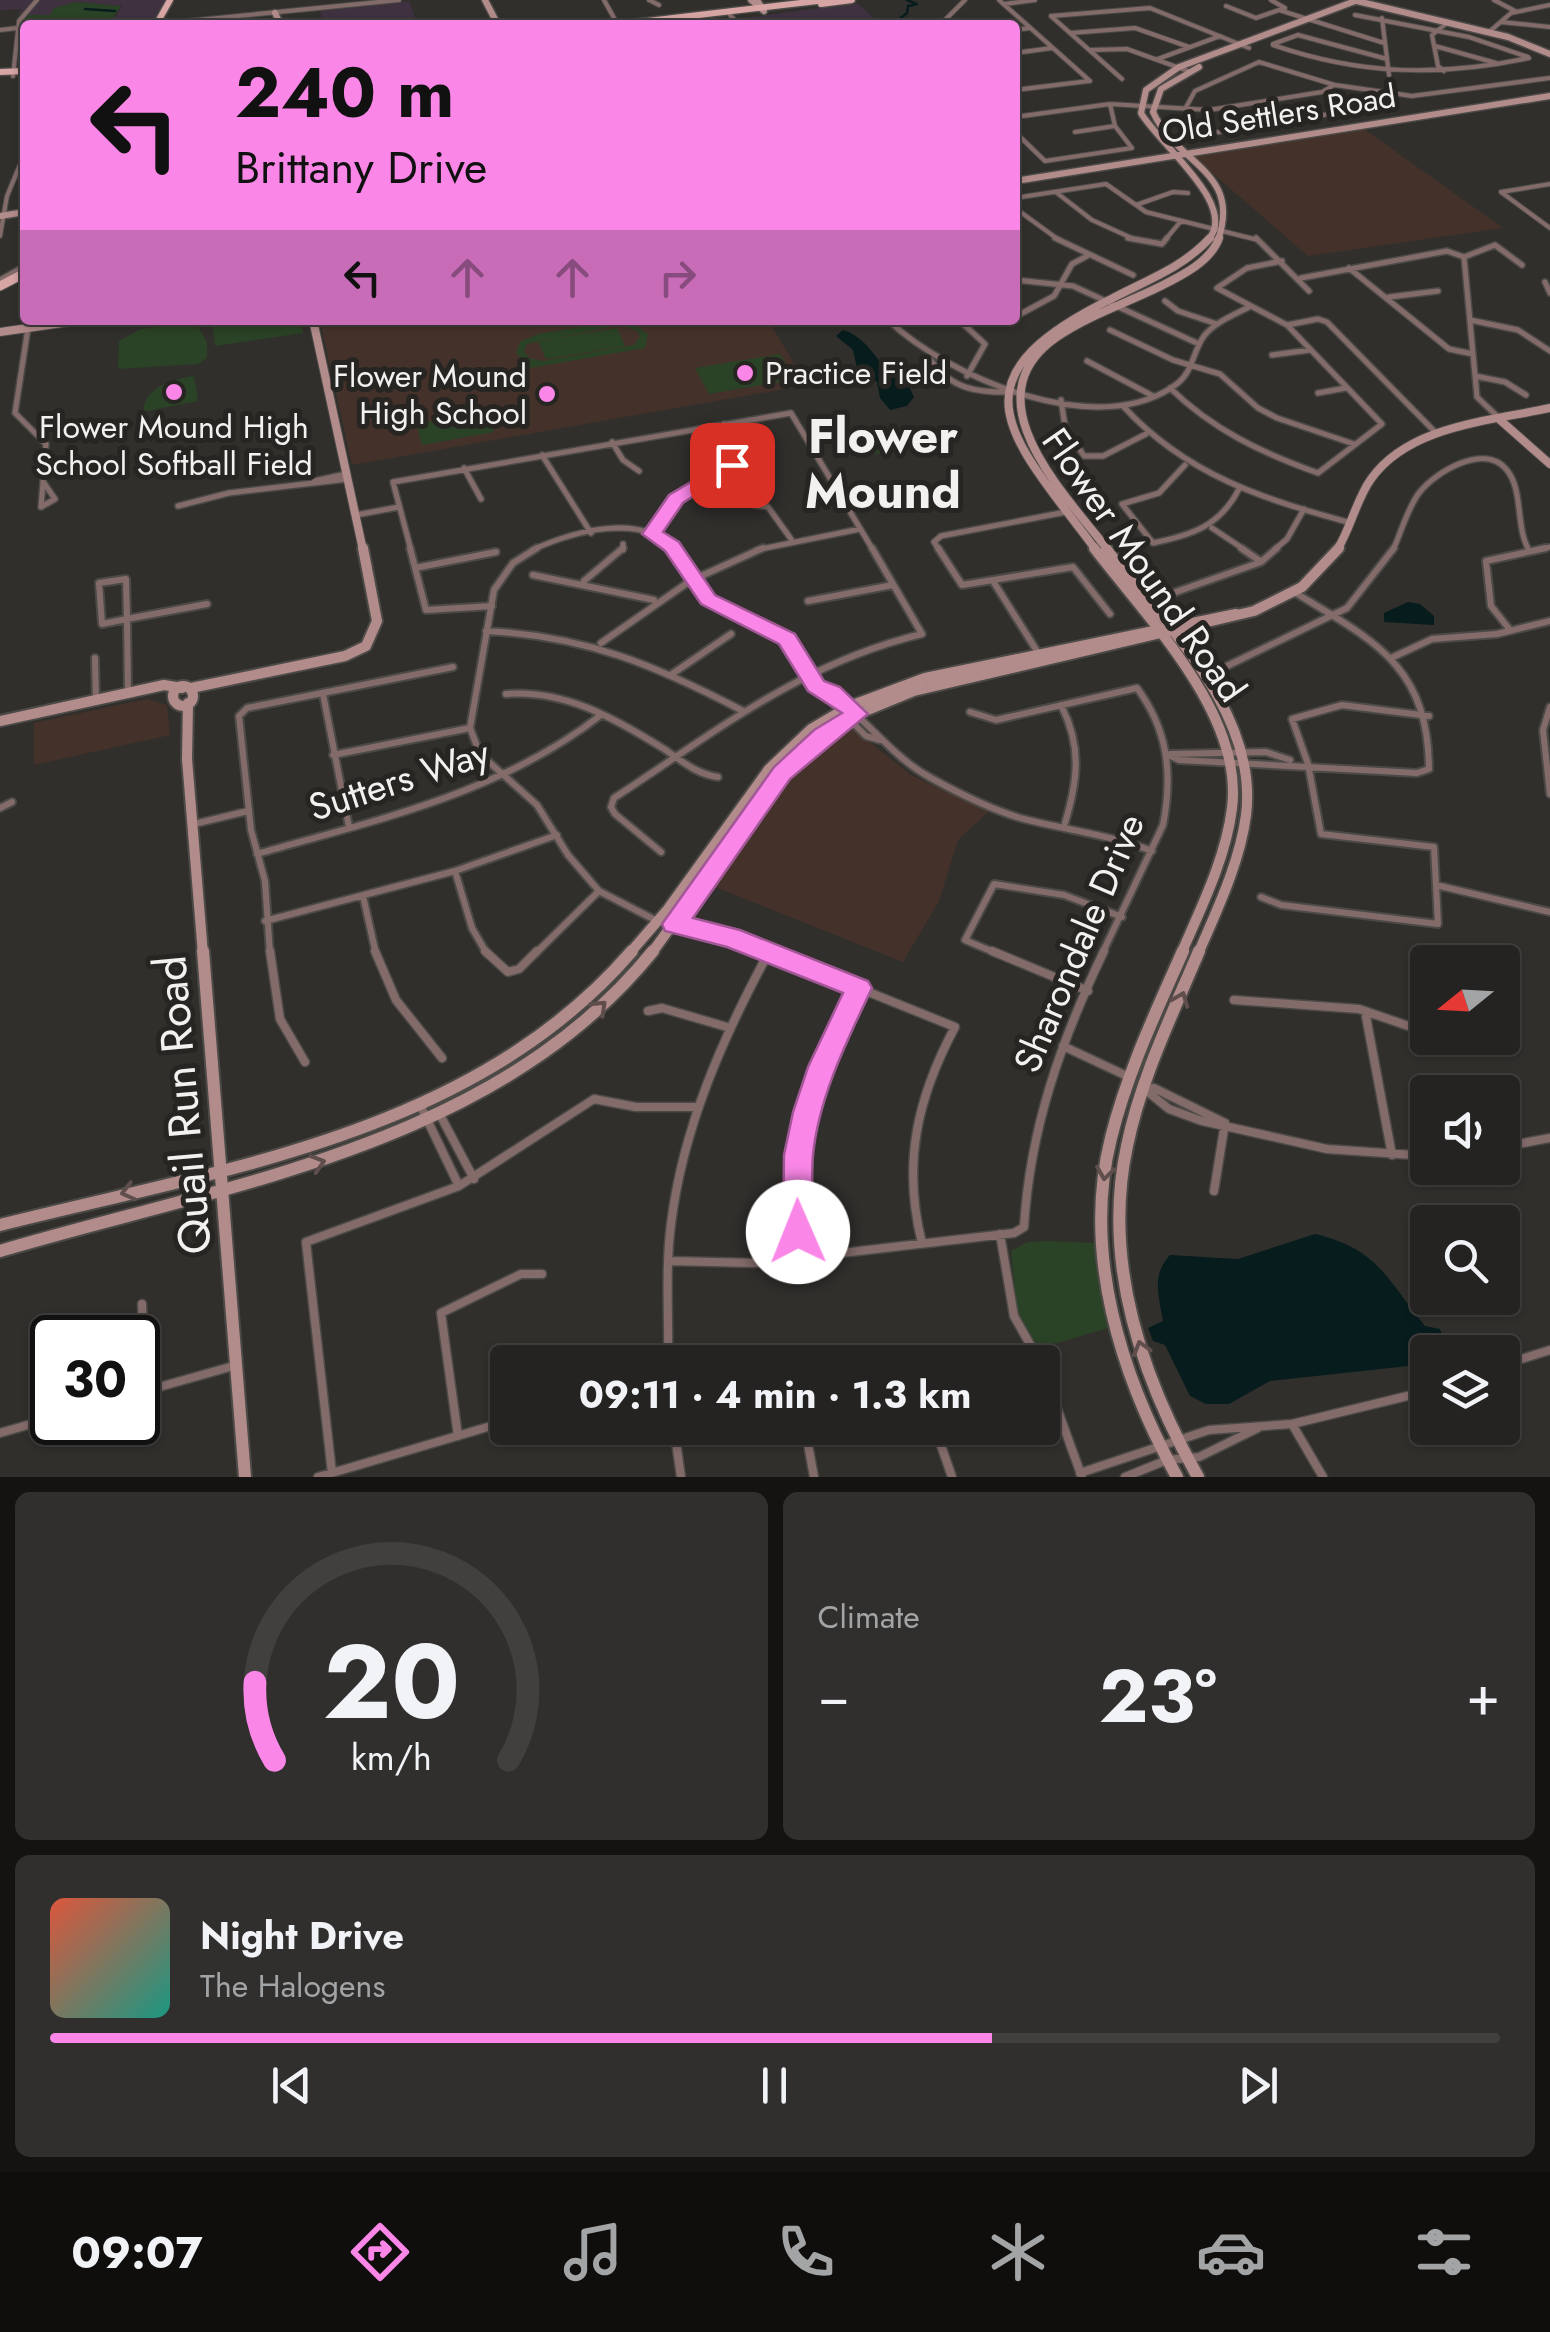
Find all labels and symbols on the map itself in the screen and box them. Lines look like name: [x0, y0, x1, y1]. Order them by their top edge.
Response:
street label: Old Settlers Road: [1159, 73, 1399, 155]
place label: Practice Field: [765, 350, 947, 396]
place label: Flower Mound High School: [333, 353, 527, 436]
marker: Practice Field: [734, 362, 756, 384]
marker: Flower Mound High School Softball Field: [163, 381, 185, 403]
marker: Flower Mound High School: [536, 383, 558, 405]
district label: Flower Mound: [805, 402, 961, 526]
place label: Flower Mound High School Softball Field: [35, 404, 313, 487]
street label: Flower Mound Road: [1029, 416, 1260, 713]
pin: [690, 423, 775, 508]
street label: Sutters Way: [301, 724, 497, 835]
street label: Sharondale Drive: [999, 805, 1158, 1081]
north arrow: [1410, 945, 1520, 1055]
street label: Quail Run Road: [137, 953, 228, 1257]
one-way arrow: [1170, 991, 1190, 1009]
one-way arrow: [589, 1001, 607, 1019]
one-way arrow: [309, 1154, 326, 1175]
one-way arrow: [1096, 1165, 1117, 1181]
one-way arrow: [120, 1180, 137, 1201]
position arrow: [746, 1180, 850, 1284]
speed limit sign: 30: [30, 1315, 160, 1445]
one-way arrow: [1132, 1340, 1153, 1357]

